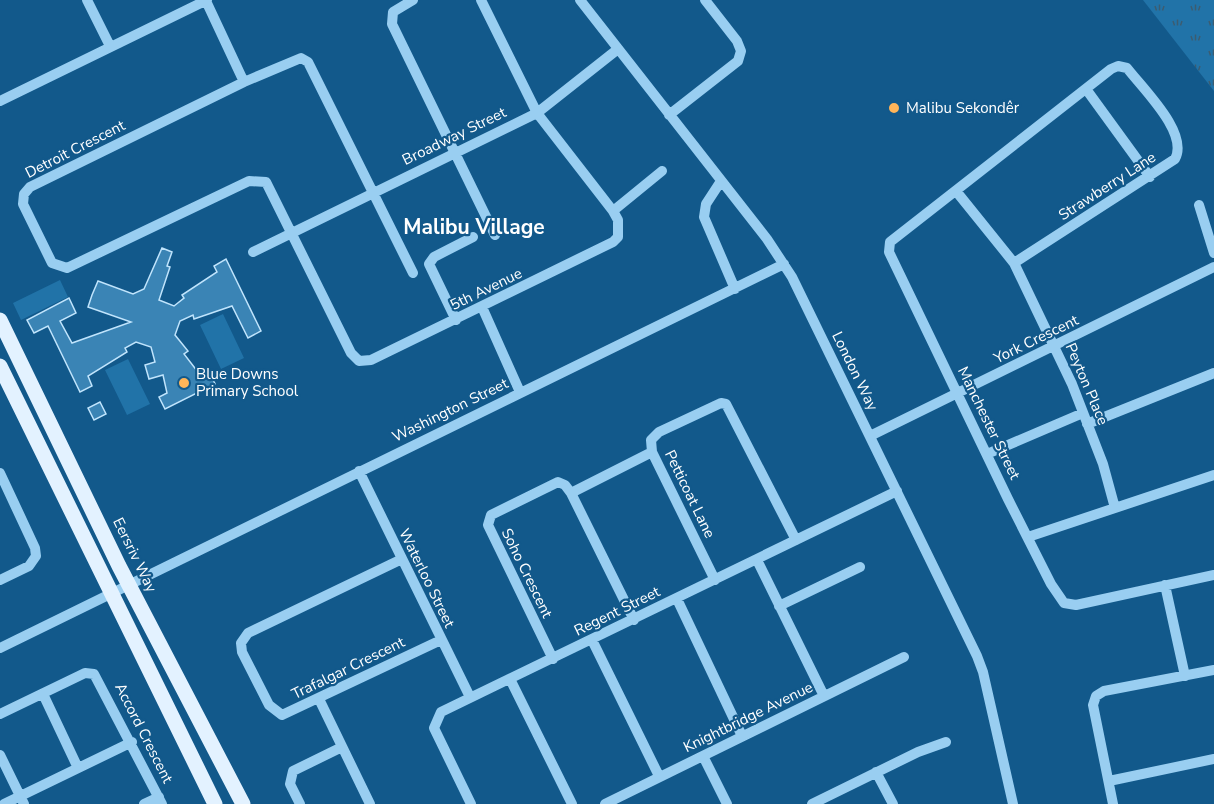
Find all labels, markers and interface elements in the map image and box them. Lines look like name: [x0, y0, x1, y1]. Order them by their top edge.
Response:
place label: Malibu Sekondêr: [906, 98, 1020, 118]
marker: Malibu Sekondêr: [887, 101, 901, 115]
street label: Broadway Street: [399, 102, 510, 170]
street label: Detroit Crescent: [22, 115, 129, 183]
street label: Strawberry Lane: [1054, 147, 1160, 225]
district label: Malibu Village: [403, 213, 545, 241]
street label: 5th Avenue: [447, 263, 525, 315]
street label: York Crescent: [989, 310, 1082, 369]
street label: London Way: [827, 328, 883, 414]
street label: Peyton Place: [1061, 340, 1113, 428]
street label: Manchester Street: [953, 363, 1025, 483]
place label: Blue Downs Primary School: [196, 364, 299, 401]
street label: Washington Street: [389, 373, 512, 447]
marker: Blue Downs Primary School: [177, 376, 191, 390]
street label: Petticoat Lane: [660, 447, 720, 541]
street label: Eersriv Way: [108, 514, 162, 596]
street label: Waterloo Street: [394, 525, 460, 632]
street label: Soho Crescent: [497, 525, 558, 622]
street label: Regent Street: [571, 581, 664, 640]
street label: Trafalgar Crescent: [288, 632, 409, 704]
street label: Knightbridge Avenue: [680, 677, 816, 757]
street label: Accord Crescent: [110, 680, 178, 787]

